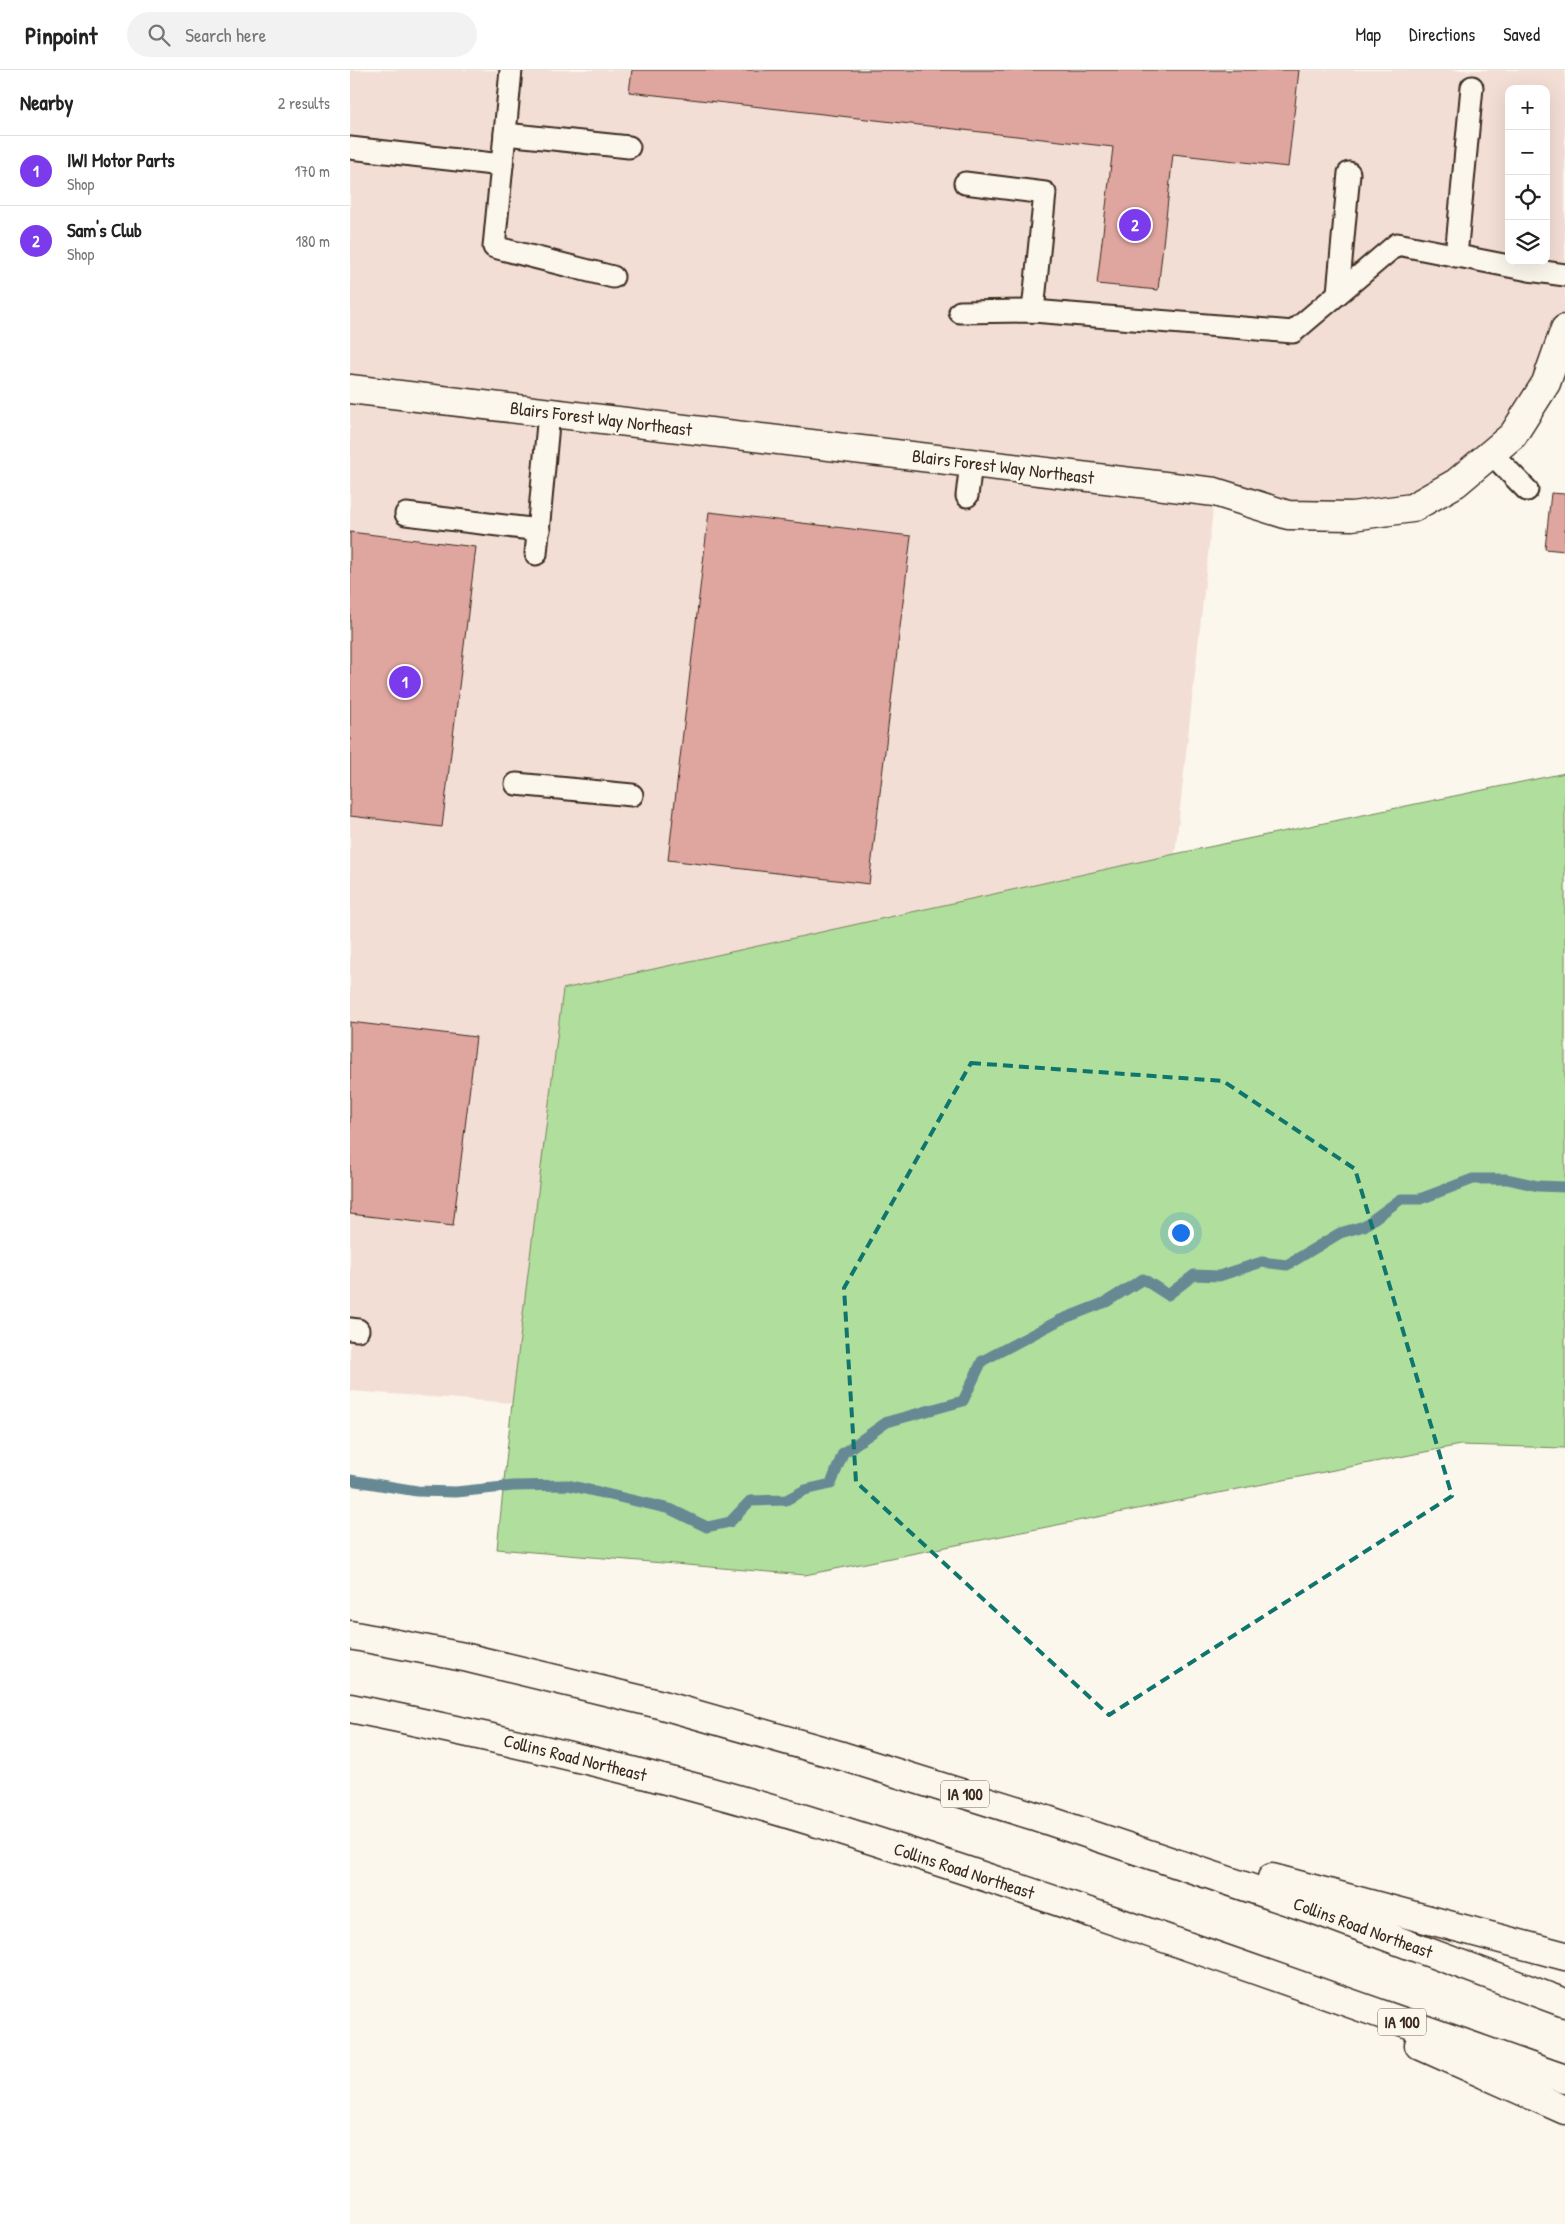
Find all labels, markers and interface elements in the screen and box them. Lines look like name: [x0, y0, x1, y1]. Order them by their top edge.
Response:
search box: [127, 12, 477, 57]
text: Pinpoint: [25, 19, 97, 51]
icon: search: [145, 21, 173, 49]
text: Search here: [185, 22, 266, 48]
text: Map: [1356, 22, 1381, 47]
text: Directions: [1409, 22, 1475, 47]
text: Saved: [1503, 22, 1540, 47]
map controls: [1505, 85, 1550, 265]
button: +: [1505, 85, 1550, 130]
text: Nearby: [20, 88, 73, 117]
text: 2 results: [278, 92, 330, 114]
button: −: [1505, 130, 1550, 175]
text: IWI Motor Parts: [67, 147, 175, 173]
text: 1: [33, 160, 39, 182]
text: 170 m: [295, 160, 330, 182]
text: Shop: [67, 173, 94, 195]
button: locate: [1505, 175, 1550, 220]
pin: 2: [1119, 206, 1151, 244]
text: Sam's Club: [67, 217, 142, 243]
button: layers: [1505, 220, 1550, 265]
text: 2: [32, 230, 40, 252]
text: 180 m: [296, 230, 330, 252]
text: Shop: [67, 243, 94, 265]
street label: Blairs Forest Way Northeast: [509, 395, 694, 442]
street label: Blairs Forest Way Northeast: [911, 443, 1096, 490]
pin: 1: [389, 663, 421, 701]
your location: [1168, 1220, 1194, 1246]
street label: Collins Road Northeast: [501, 1728, 650, 1788]
road number: IA 100: [941, 1780, 989, 1808]
street label: Collins Road Northeast: [891, 1836, 1039, 1905]
street label: Collins Road Northeast: [1290, 1891, 1437, 1965]
road number: IA 100: [1378, 2008, 1426, 2035]

